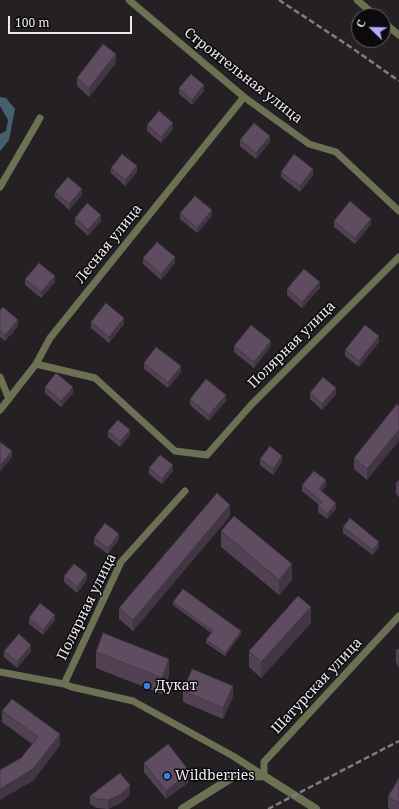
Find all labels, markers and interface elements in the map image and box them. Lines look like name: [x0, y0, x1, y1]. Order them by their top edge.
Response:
scale bar: [10, 8, 134, 34]
north arrow: [351, 8, 391, 48]
text: 100 m: [15, 14, 50, 31]
text: С: [352, 17, 369, 30]
street label: Строительная улица: [180, 25, 306, 127]
street label: Лесная улица: [72, 201, 146, 287]
street label: Полярная улица: [245, 298, 339, 392]
street label: Полярная улица: [54, 551, 120, 663]
street label: Шатурская улица: [268, 634, 366, 738]
place label: Дукат: [155, 678, 197, 694]
marker: Дукат: [142, 681, 152, 691]
place label: Wildberries: [175, 768, 255, 784]
marker: Wildberries: [162, 771, 172, 781]

